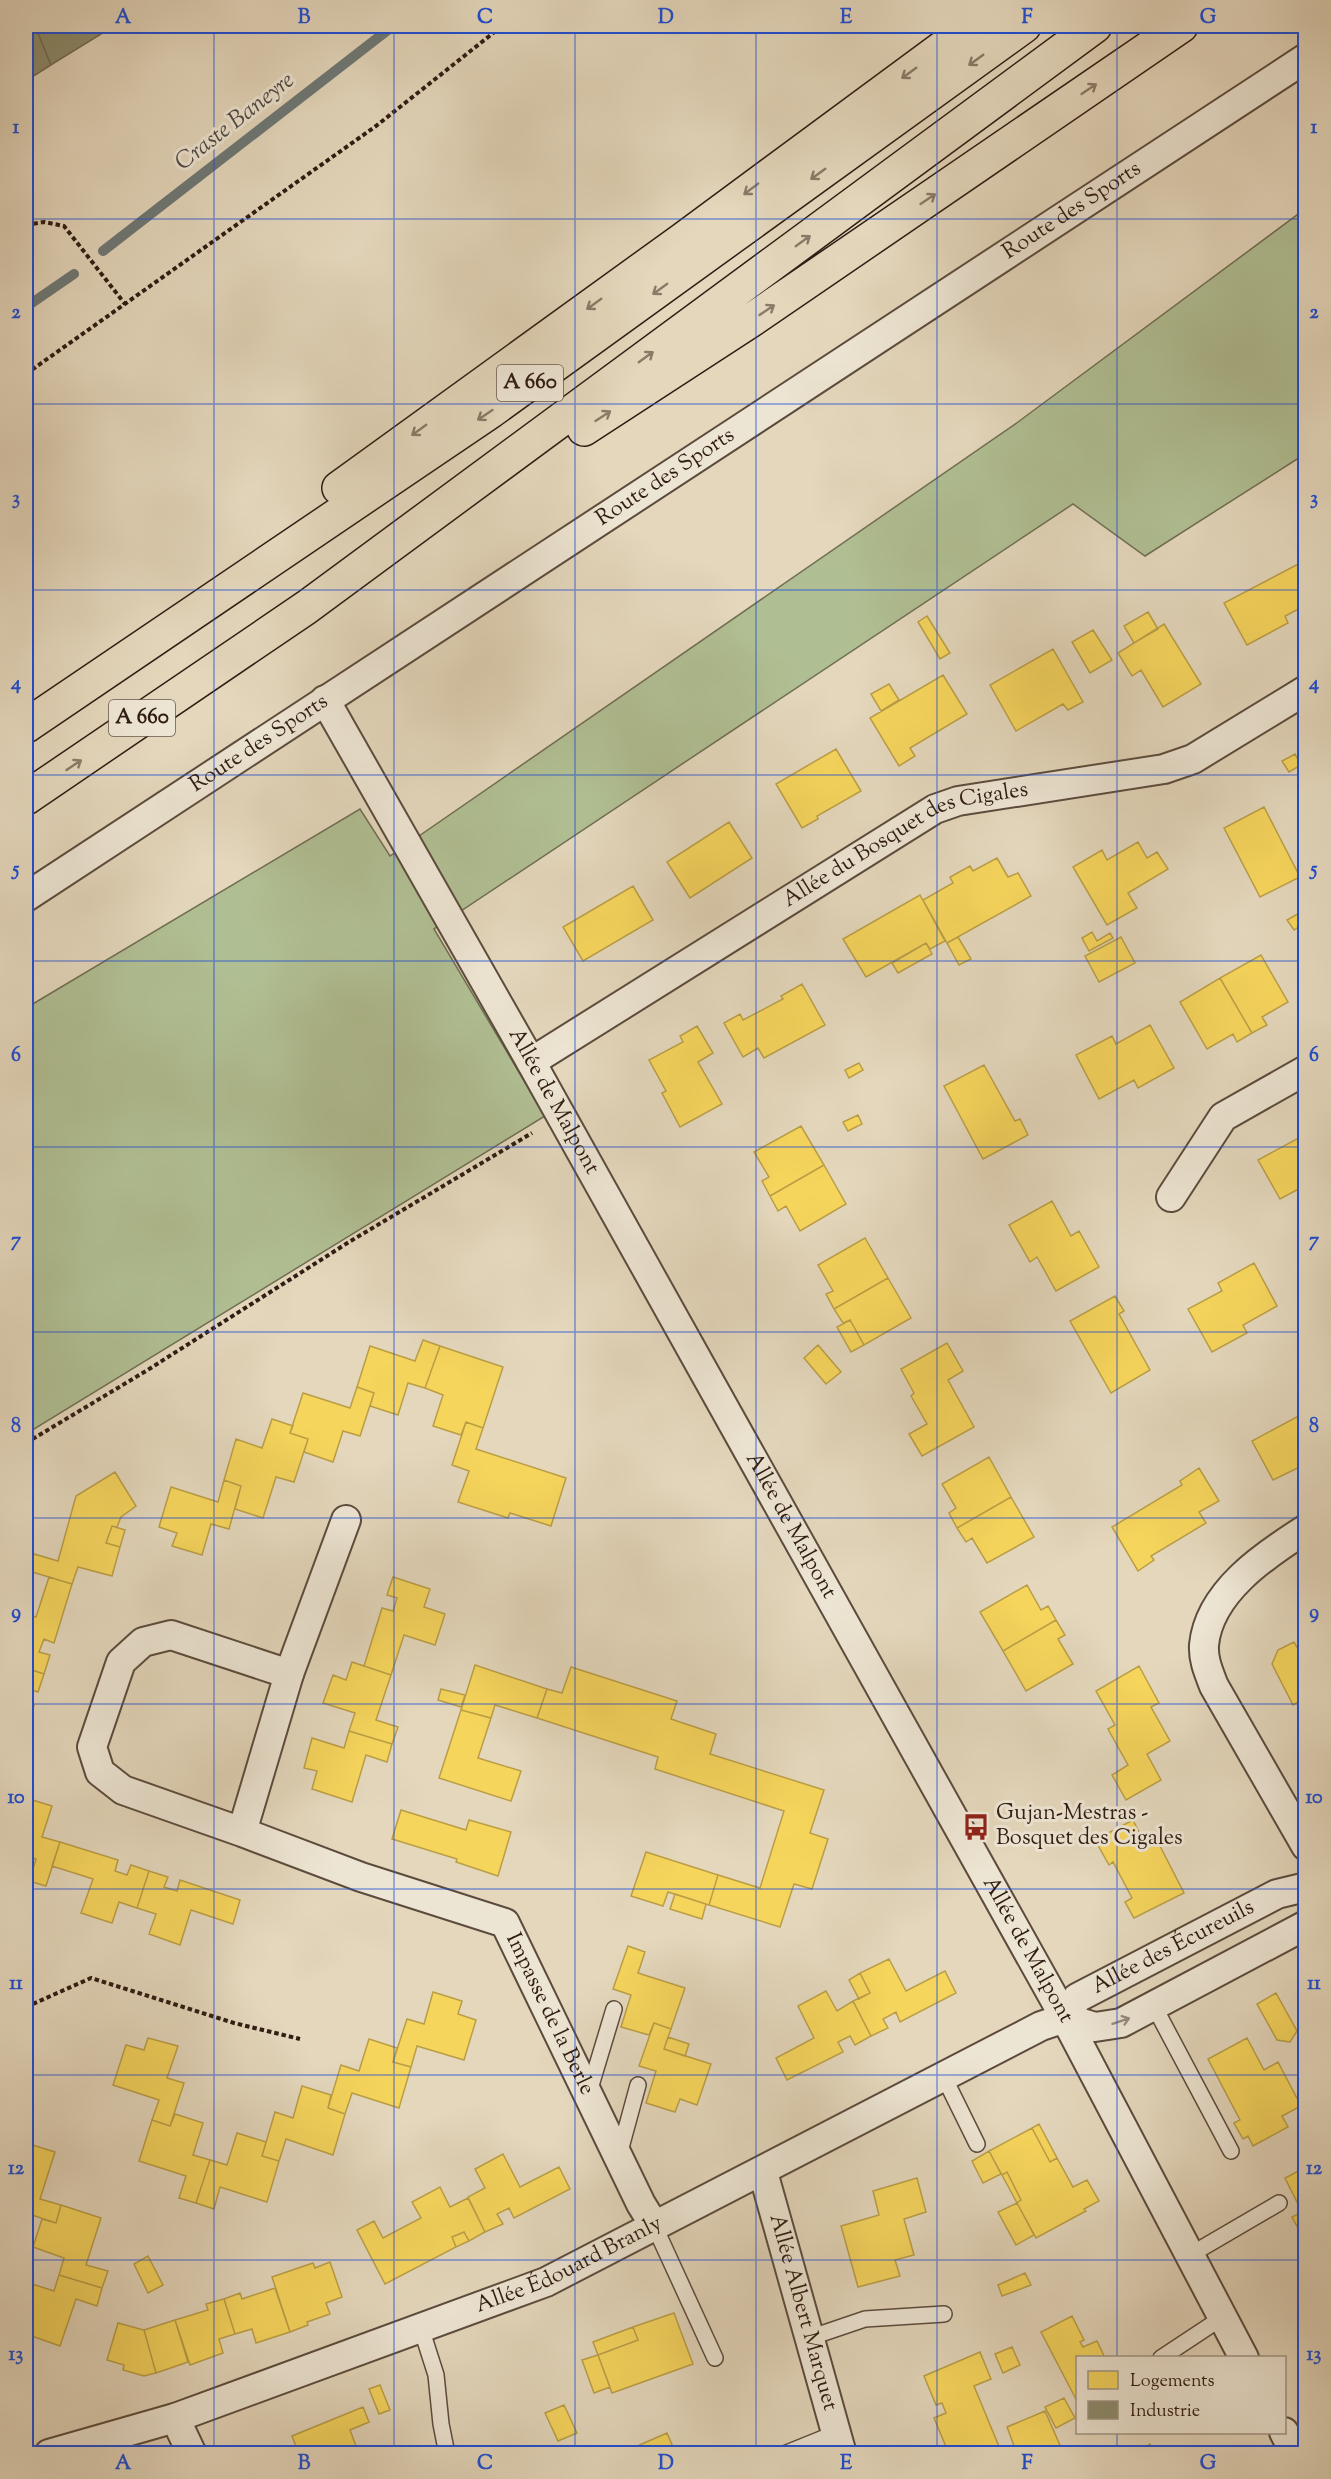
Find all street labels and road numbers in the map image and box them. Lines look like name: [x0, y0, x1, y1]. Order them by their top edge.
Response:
street label: Route des Sports: [997, 154, 1148, 268]
road number: A 660: [497, 365, 563, 401]
street label: Route des Sports: [590, 420, 742, 535]
street label: Route des Sports: [184, 687, 335, 801]
road number: A 660: [109, 700, 175, 736]
street label: Allée du Bosquet des Cigales: [777, 774, 1030, 916]
street label: Allée de Malpont: [499, 1023, 607, 1181]
street label: Allée de Malpont: [736, 1447, 844, 1605]
street label: Allée de Malpont: [973, 1871, 1081, 2029]
street label: Allée des Écureuils: [1087, 1892, 1260, 2003]
street label: Impasse de la Berle: [496, 1928, 602, 2101]
street label: Allée Édouard Branly: [471, 2208, 668, 2322]
street label: Allée Albert Marquet: [760, 2211, 845, 2415]

